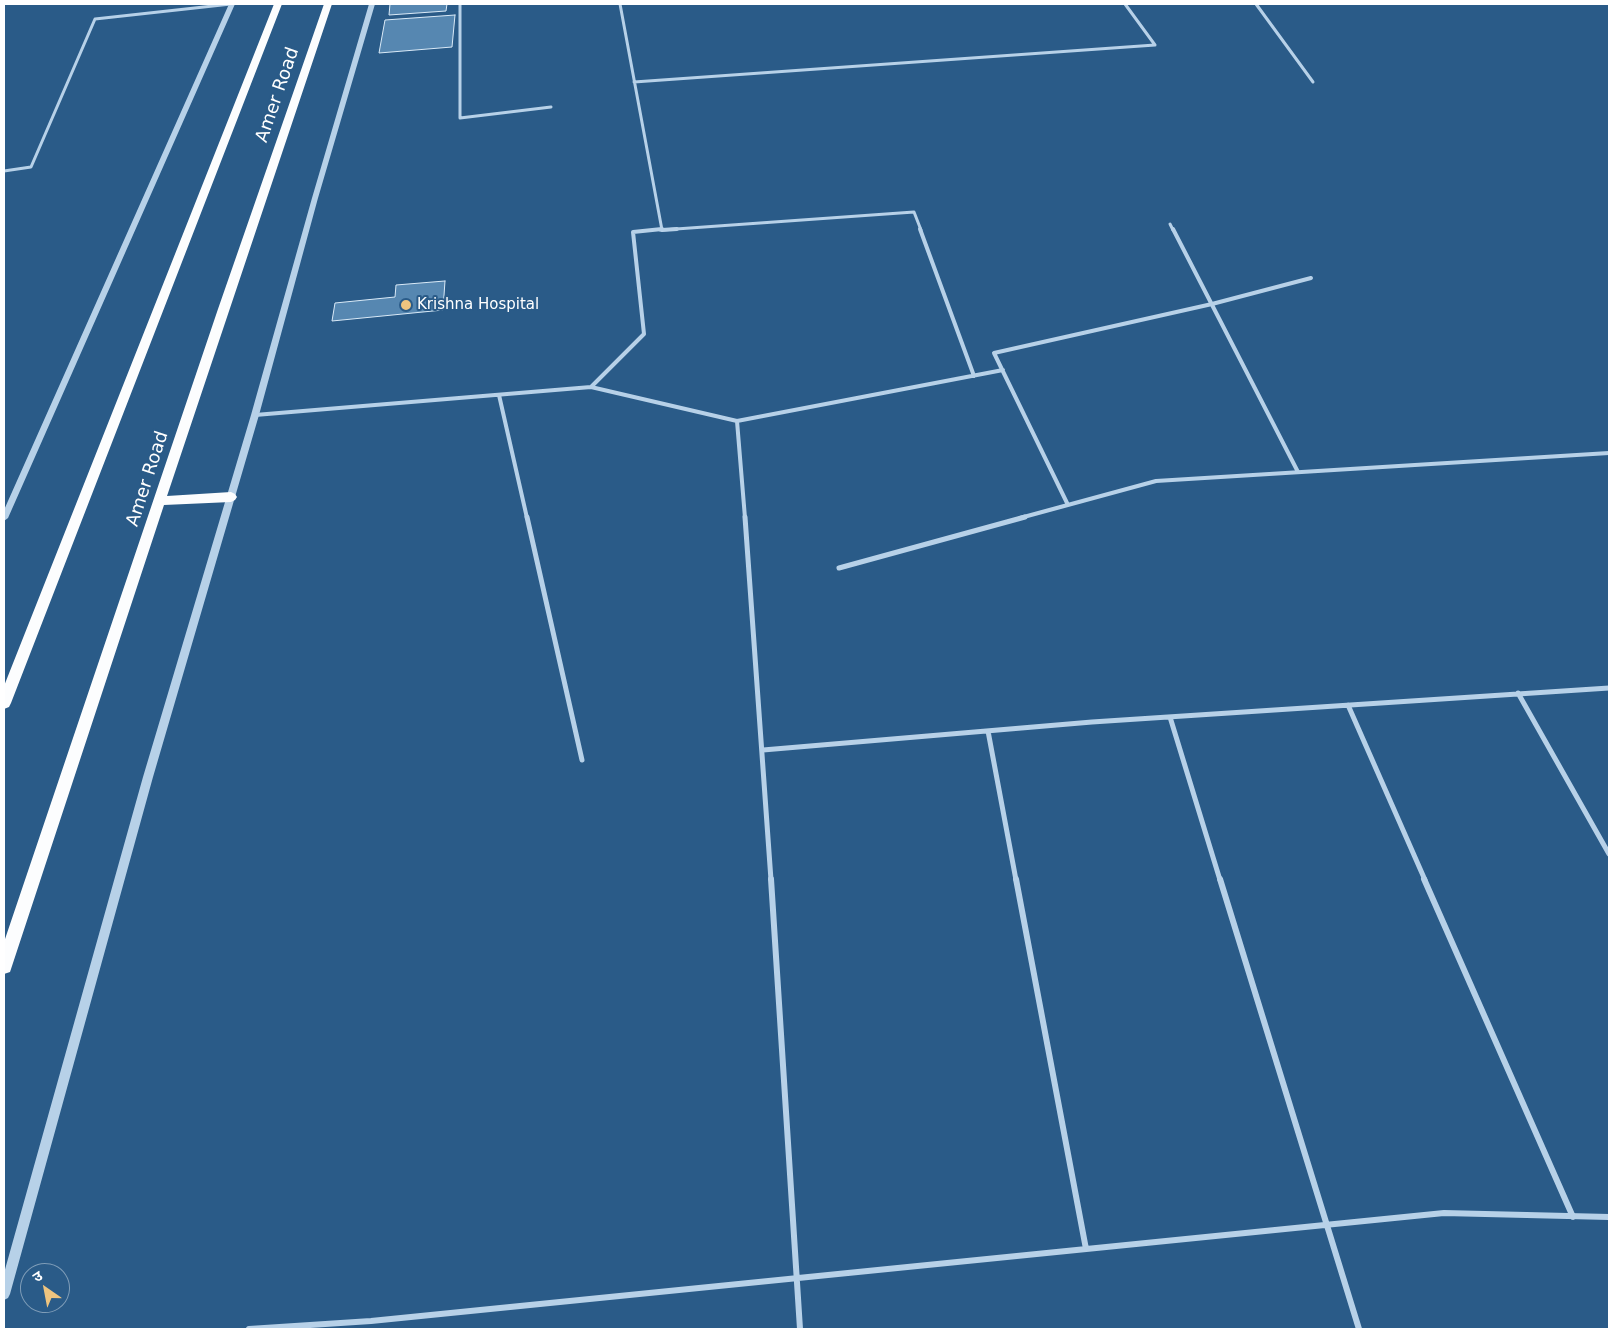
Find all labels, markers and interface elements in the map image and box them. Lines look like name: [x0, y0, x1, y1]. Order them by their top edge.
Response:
street label: Amer Road: [252, 45, 304, 145]
place label: Krishna Hospital: [417, 296, 539, 314]
marker: Krishna Hospital: [399, 298, 413, 312]
street label: Amer Road: [122, 428, 174, 530]
north arrow: [20, 1263, 70, 1313]
text: उ: [30, 1267, 45, 1285]

